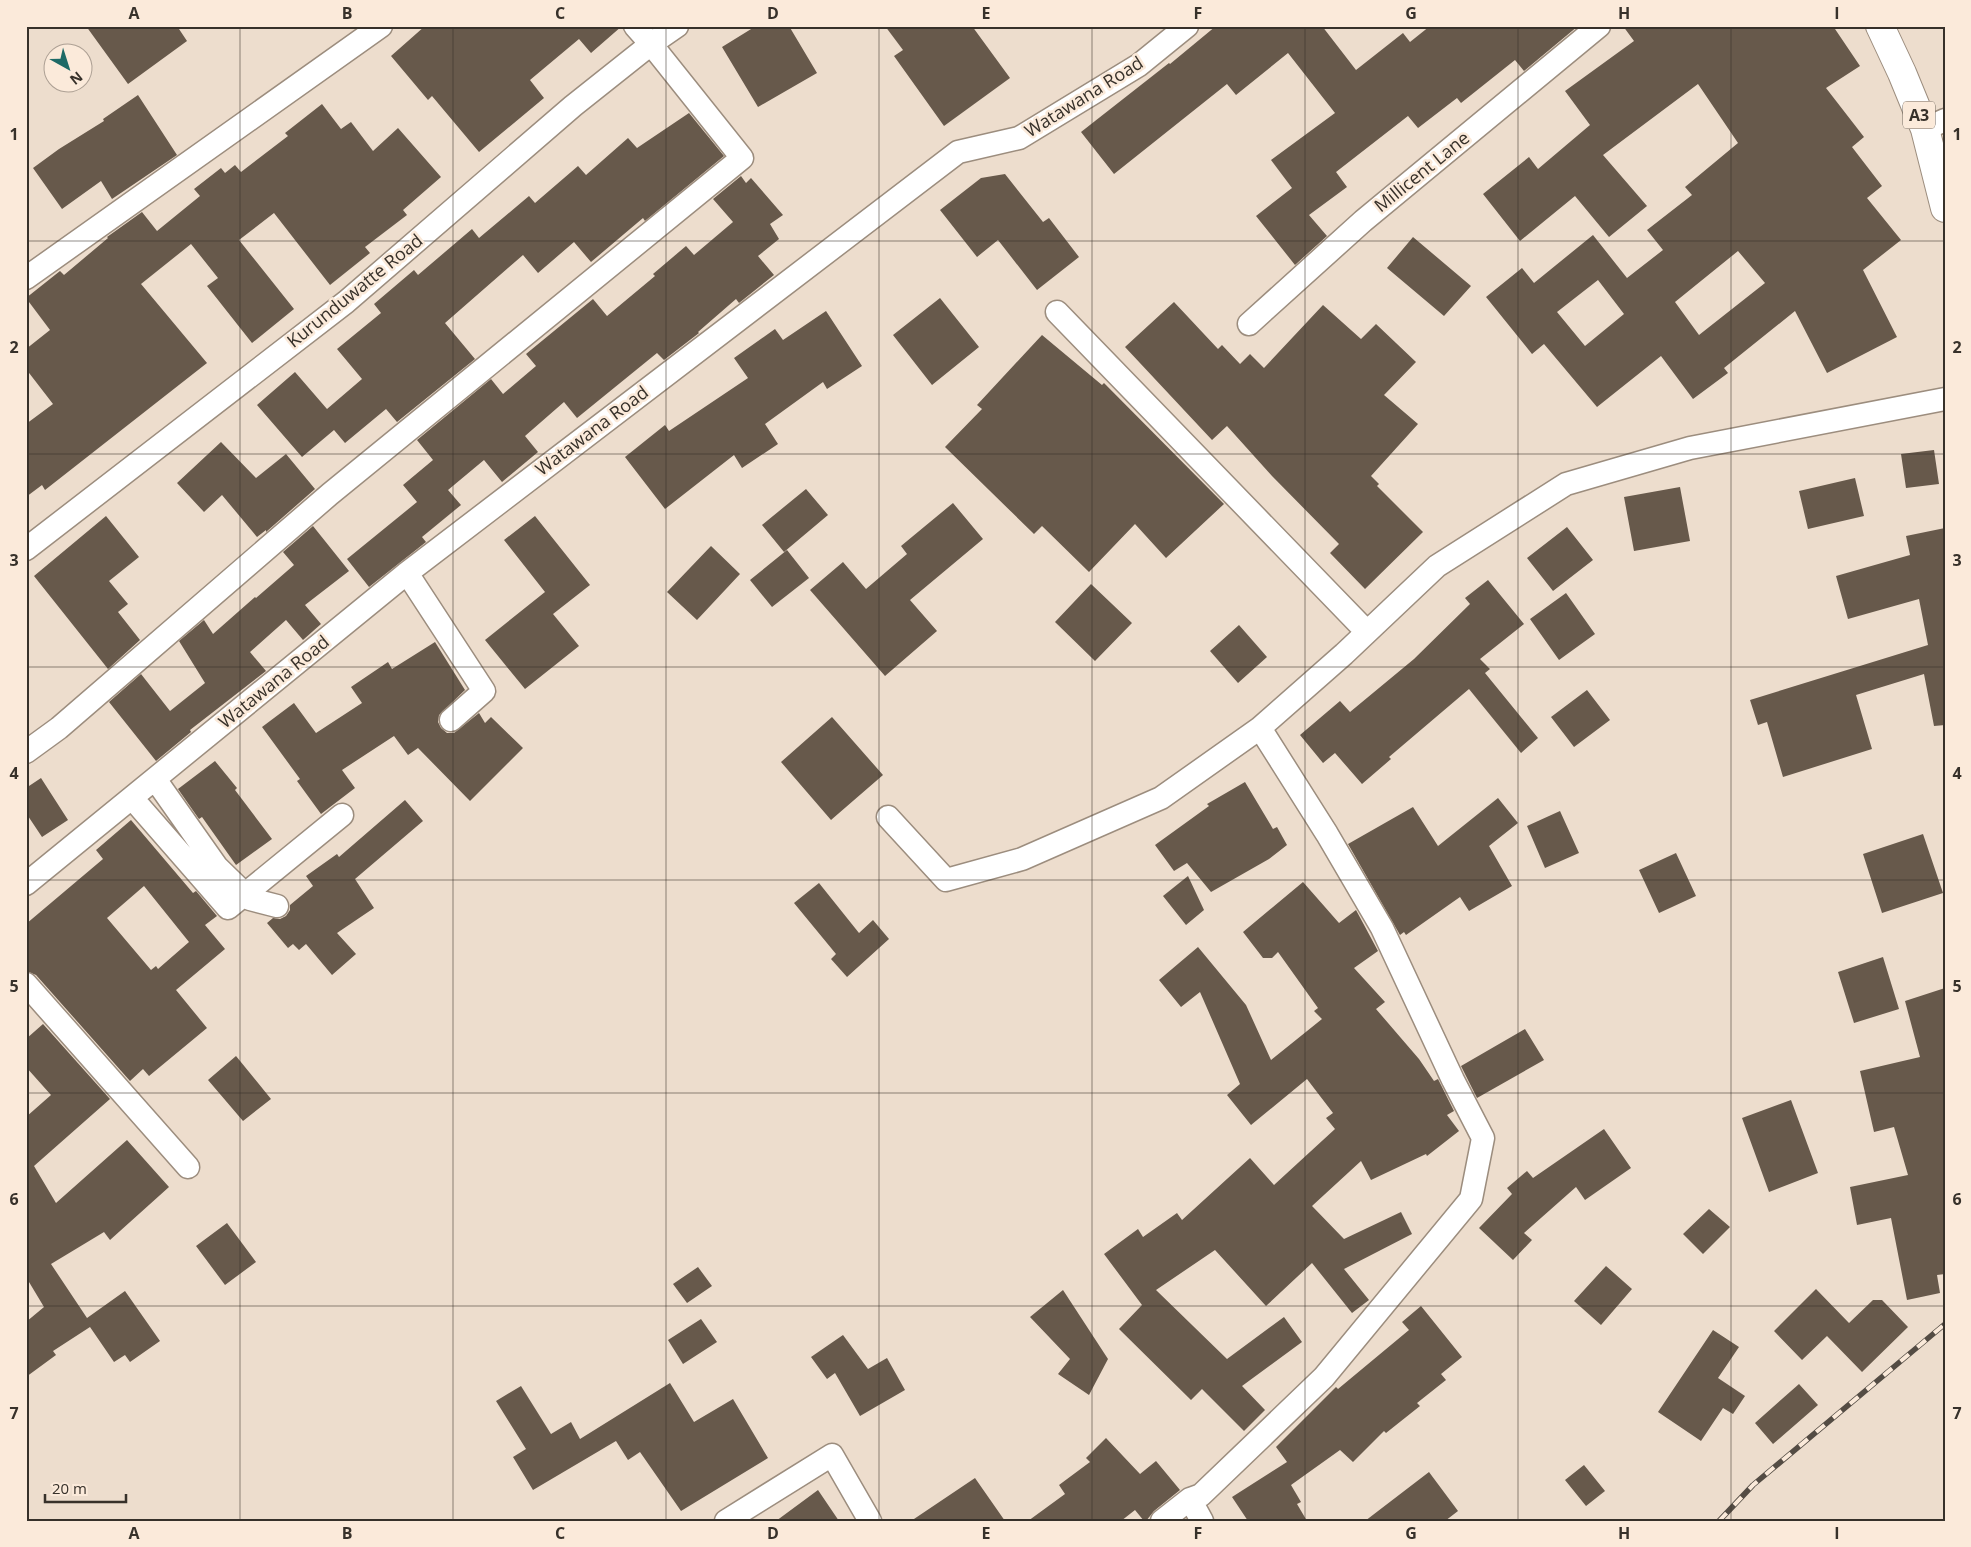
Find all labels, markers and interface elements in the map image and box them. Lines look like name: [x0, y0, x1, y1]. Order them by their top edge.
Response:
text: A: [128, 2, 140, 24]
text: B: [342, 2, 352, 24]
text: C: [555, 2, 565, 24]
text: D: [767, 2, 779, 24]
text: E: [982, 2, 991, 24]
text: F: [1194, 2, 1202, 24]
text: G: [1405, 2, 1417, 24]
text: H: [1618, 2, 1630, 24]
text: I: [1834, 2, 1840, 24]
north arrow: [42, 42, 92, 92]
street label: Watawana Road: [1020, 50, 1147, 142]
text: N: [66, 68, 87, 89]
road number: A3: [1903, 102, 1935, 128]
text: 1: [9, 123, 19, 145]
text: 1: [1952, 123, 1962, 145]
street label: Millicent Lane: [1369, 125, 1474, 217]
street label: Kurunduwatte Road: [282, 228, 427, 352]
text: 2: [9, 336, 19, 358]
text: 2: [1952, 336, 1962, 358]
street label: Watawana Road: [530, 380, 653, 481]
text: 3: [9, 549, 19, 571]
text: 3: [1952, 549, 1962, 571]
street label: Watawana Road: [213, 629, 334, 733]
text: 4: [9, 762, 19, 784]
text: 4: [1952, 762, 1962, 784]
text: 5: [9, 975, 19, 997]
text: 5: [1952, 975, 1962, 997]
text: 6: [9, 1188, 19, 1210]
text: 6: [1952, 1188, 1962, 1210]
text: 7: [9, 1402, 19, 1424]
text: 7: [1952, 1402, 1962, 1424]
scale bar: [45, 1472, 126, 1504]
text: 20 m: [52, 1478, 87, 1498]
text: A: [128, 1522, 140, 1544]
text: B: [342, 1522, 352, 1544]
text: C: [555, 1522, 565, 1544]
text: D: [767, 1522, 779, 1544]
text: E: [982, 1522, 991, 1544]
text: F: [1194, 1522, 1202, 1544]
text: G: [1405, 1522, 1417, 1544]
text: H: [1618, 1522, 1630, 1544]
text: I: [1834, 1522, 1840, 1544]

